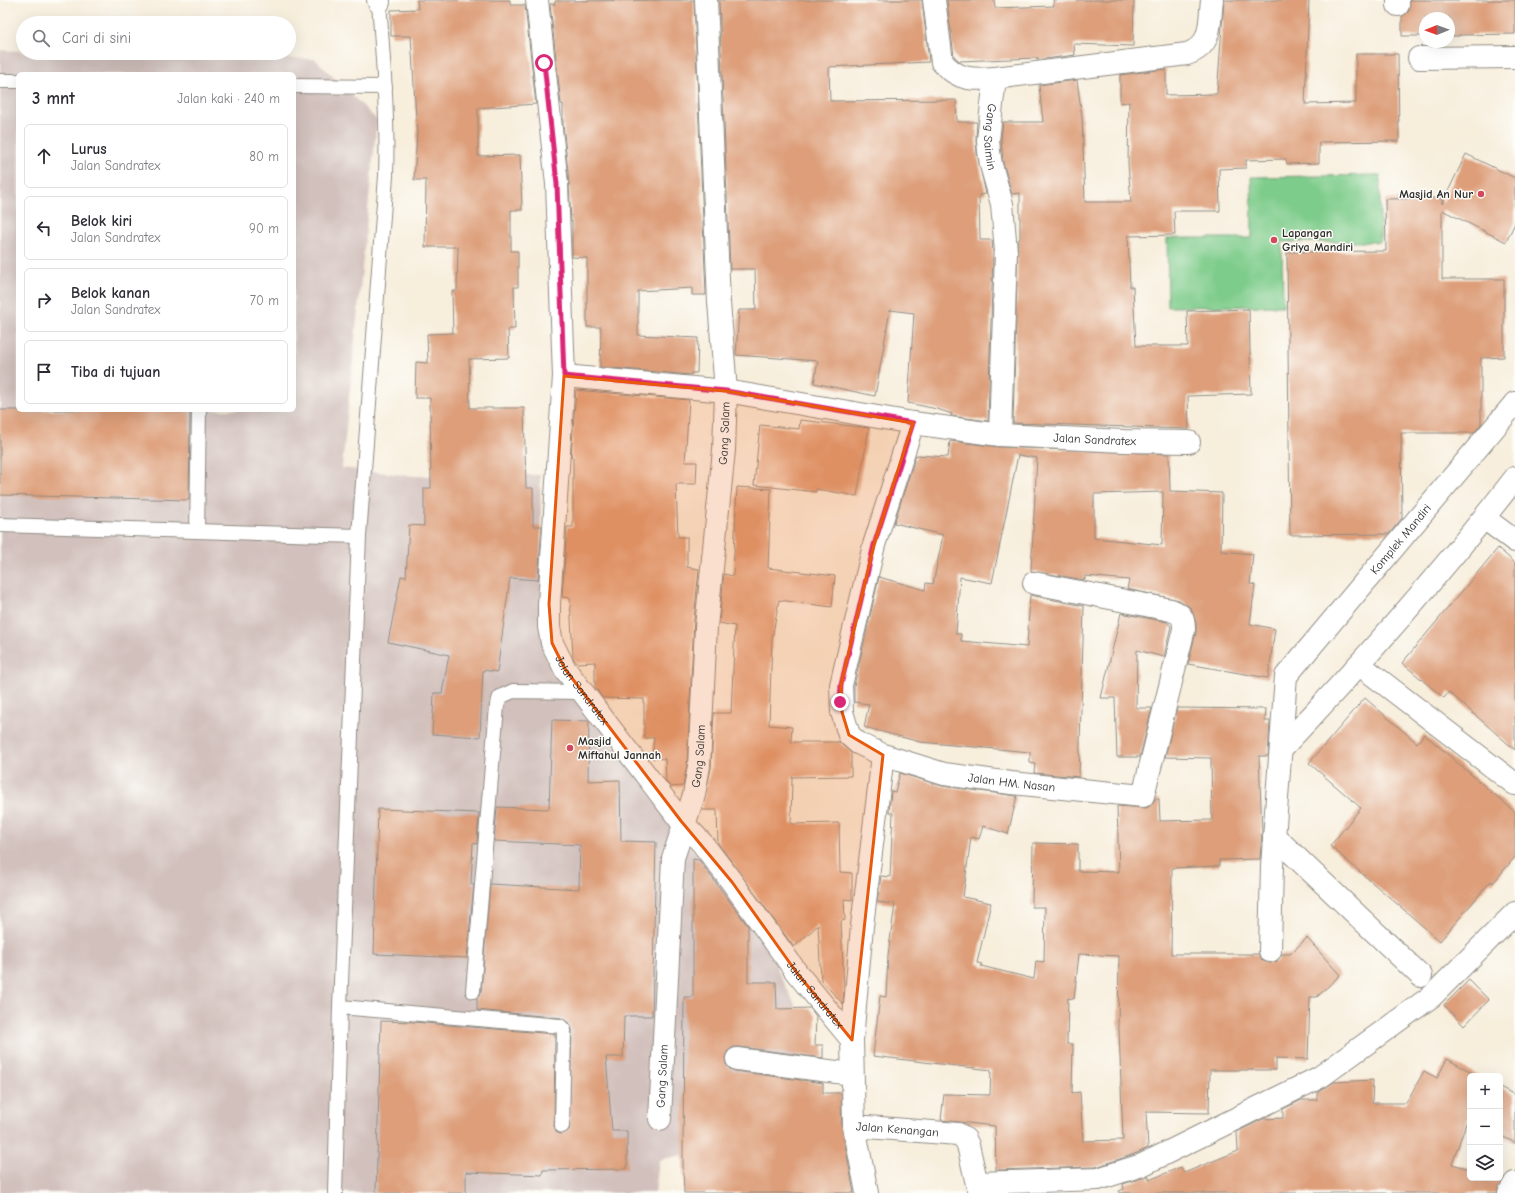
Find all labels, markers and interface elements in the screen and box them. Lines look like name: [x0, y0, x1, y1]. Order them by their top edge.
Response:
north arrow: [1419, 12, 1455, 48]
search box: [16, 16, 296, 60]
icon: search: [30, 27, 52, 49]
text: Cari di sini: [62, 29, 131, 47]
route start: [535, 54, 553, 72]
text: 3 mnt: [32, 89, 75, 108]
text: Jalan kaki · 240 m: [177, 91, 280, 106]
street label: Gang Saimin: [981, 103, 999, 172]
text: Lurus: [71, 140, 107, 158]
icon: ahead: [33, 145, 55, 167]
text: 80 m: [249, 149, 279, 164]
text: Jalan Sandratex: [71, 158, 160, 173]
place label: Masjid An Nur: [1399, 187, 1473, 201]
marker: Masjid An Nur: [1476, 189, 1486, 199]
text: Belok kiri: [71, 212, 132, 230]
icon: left: [33, 217, 55, 239]
text: 90 m: [249, 221, 279, 236]
place label: Lapangan Griya Mandiri: [1282, 226, 1353, 254]
text: Jalan Sandratex: [71, 230, 160, 245]
marker: Lapangan Griya Mandiri: [1269, 235, 1279, 245]
text: Belok kanan: [71, 284, 150, 302]
icon: right: [33, 289, 55, 311]
text: 70 m: [250, 293, 279, 308]
text: Jalan Sandratex: [71, 302, 160, 317]
icon: arrive: [33, 361, 55, 383]
text: Tiba di tujuan: [71, 363, 160, 381]
street label: Gang Salam: [716, 401, 733, 466]
street label: Jalan Sandratex: [1053, 431, 1136, 448]
street label: Komplek Mandiri: [1367, 501, 1434, 577]
street label: Jalan Sandratex: [552, 653, 612, 728]
route end: [831, 693, 849, 711]
street label: Gang Salam: [688, 724, 708, 789]
place label: Masjid Miftahul Jannah: [578, 734, 661, 762]
marker: Masjid Miftahul Jannah: [565, 743, 575, 753]
street label: Jalan HM. Nasan: [967, 770, 1056, 794]
street label: Jalan Sandratex: [784, 958, 847, 1031]
street label: Gang Salam: [654, 1044, 671, 1108]
map controls: [1467, 1073, 1503, 1181]
button: +: [1467, 1073, 1503, 1109]
button: −: [1467, 1109, 1503, 1145]
street label: Jalan Kenangan: [856, 1119, 939, 1139]
button: layers: [1467, 1145, 1503, 1181]

